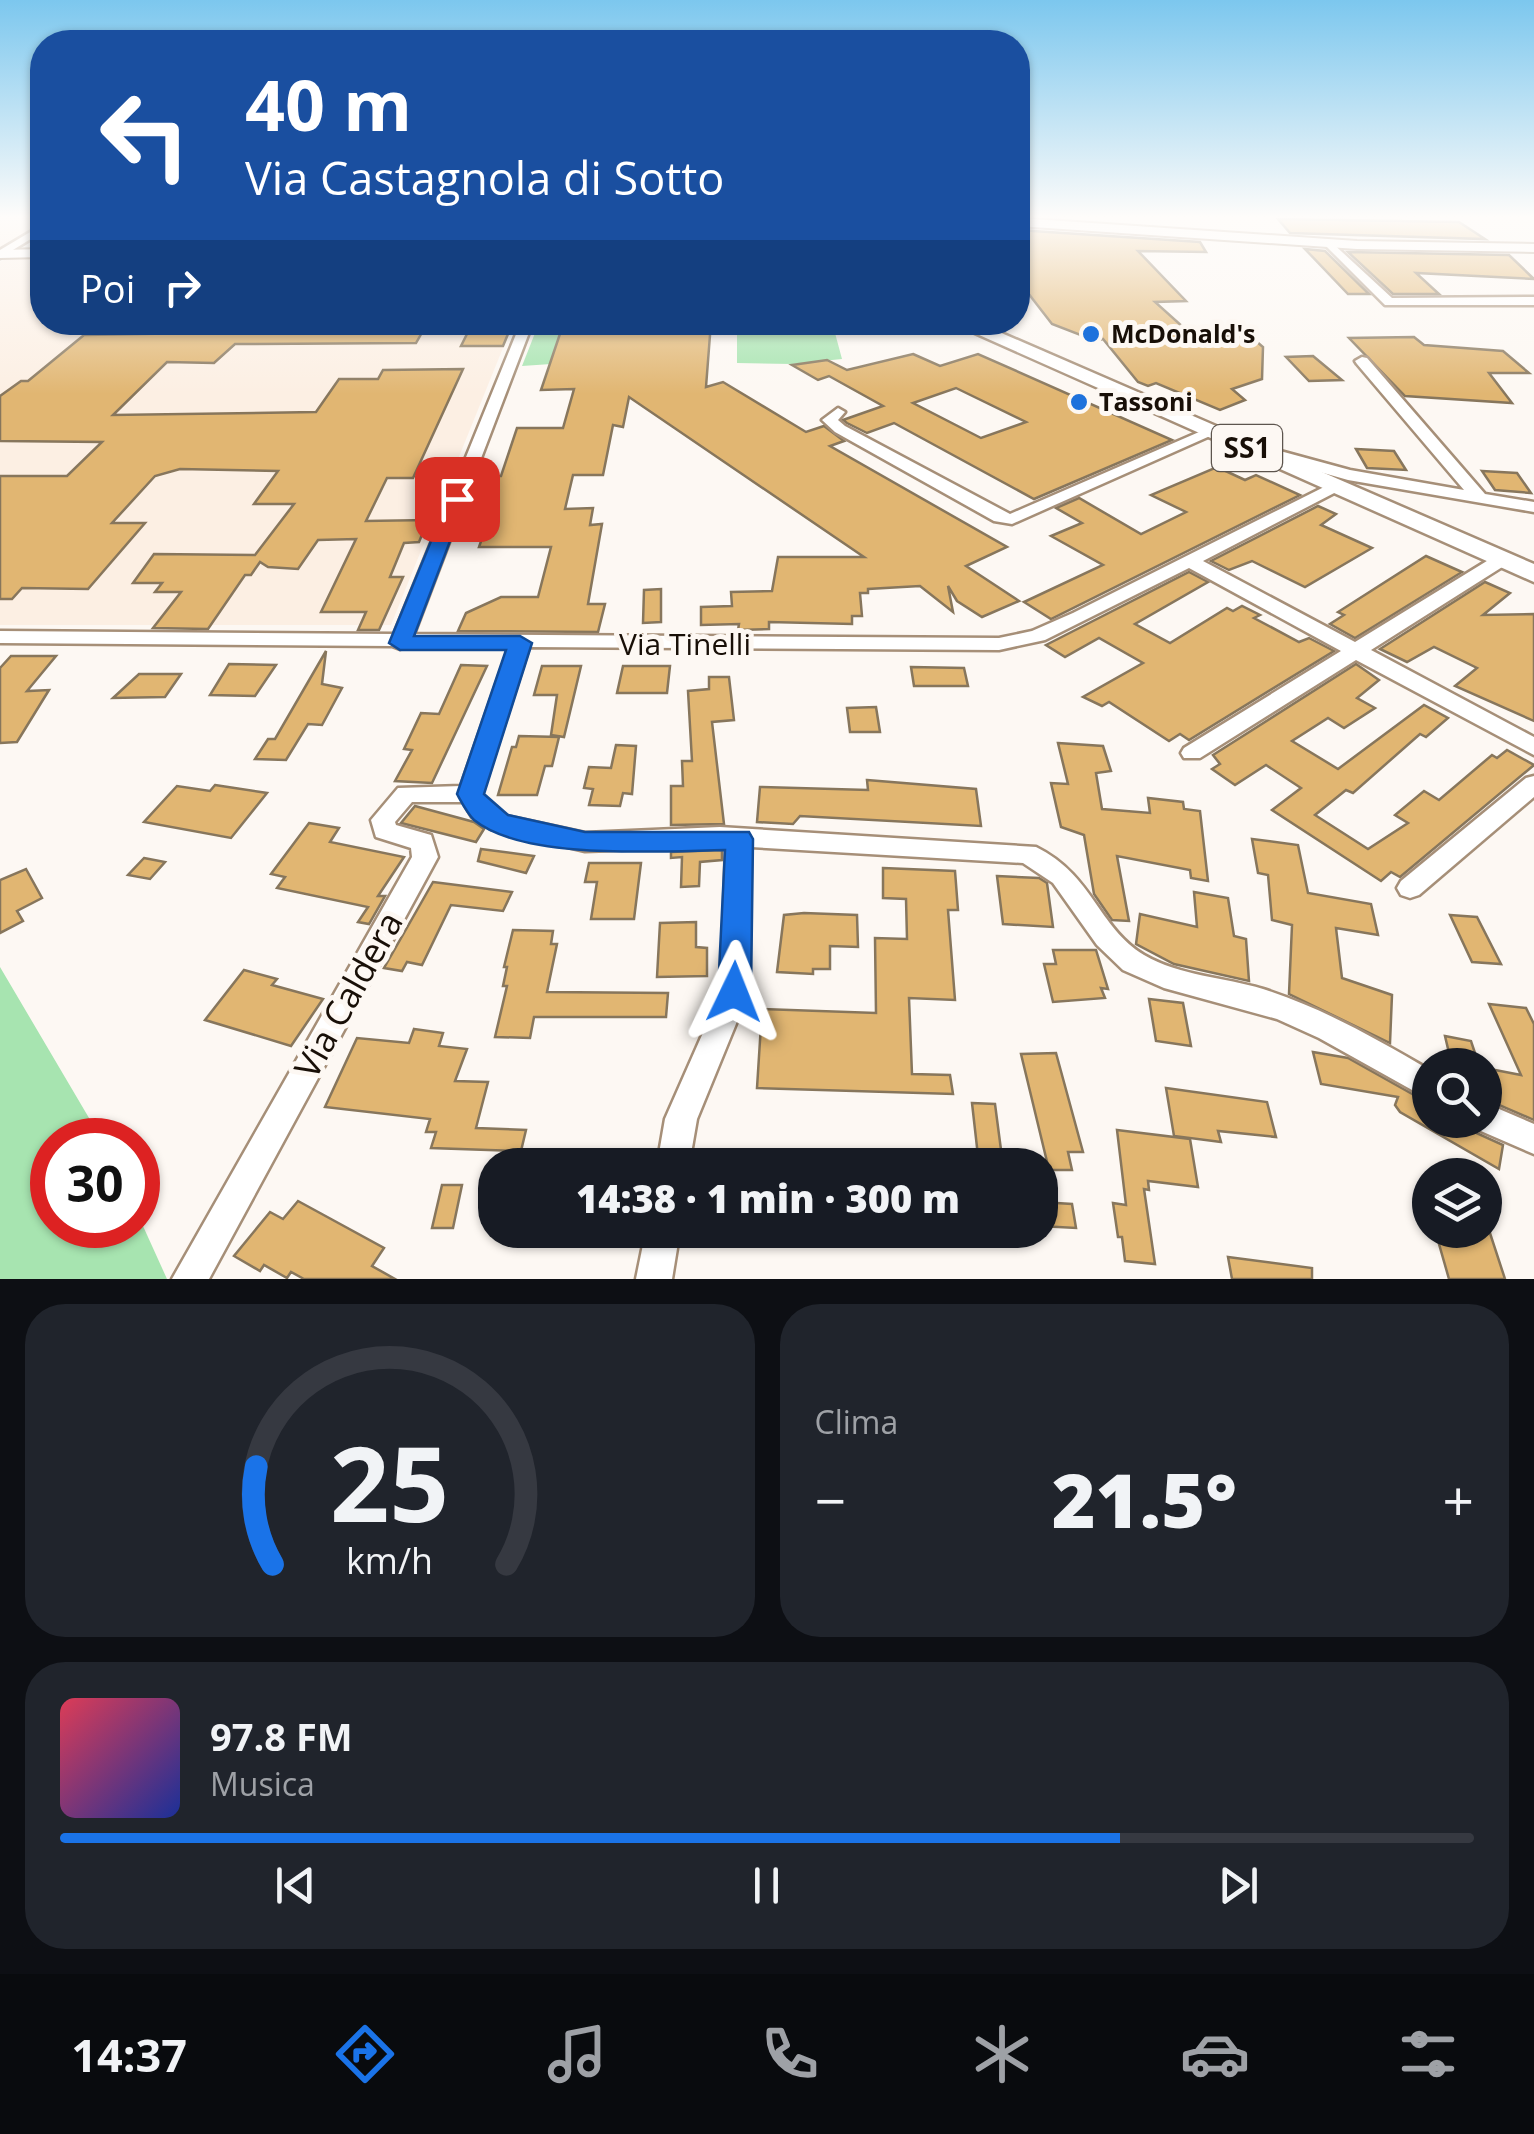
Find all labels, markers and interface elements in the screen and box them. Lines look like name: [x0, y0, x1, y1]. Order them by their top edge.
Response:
text: 40 m: [245, 56, 412, 152]
icon: left: [80, 70, 210, 200]
text: Via Castagnola di Sotto: [245, 147, 724, 208]
icon: right: [155, 260, 210, 315]
text: Poi: [80, 262, 135, 314]
place label: McDonald's: [1111, 316, 1255, 350]
marker: McDonald's: [1080, 323, 1102, 345]
place label: Tassoni: [1099, 384, 1193, 418]
marker: Tassoni: [1068, 391, 1090, 413]
road number: SS1: [1212, 425, 1282, 471]
pin: [415, 457, 500, 542]
icon: arrive: [430, 472, 485, 527]
street label: Via Tinelli: [619, 623, 751, 664]
street label: Via Caldera: [283, 903, 413, 1086]
position arrow: [682, 940, 786, 1044]
map controls: [1412, 1048, 1502, 1248]
button: search: [1412, 1048, 1502, 1138]
speed limit sign: 30: [30, 1118, 160, 1248]
button: layers: [1412, 1158, 1502, 1248]
text: 14:38 · 1 min · 300 m: [576, 1172, 960, 1224]
text: Clima: [815, 1400, 898, 1443]
text: 25: [330, 1411, 449, 1552]
text: 21.5°: [1052, 1448, 1237, 1550]
text: −: [815, 1462, 846, 1537]
text: +: [1443, 1462, 1474, 1537]
text: km/h: [346, 1536, 433, 1584]
text: 97.8 FM: [210, 1710, 353, 1762]
text: Musica: [210, 1762, 315, 1805]
icon: previous: [268, 1858, 323, 1913]
icon: pause: [739, 1858, 794, 1913]
icon: next: [1211, 1858, 1266, 1913]
icon: directions: [330, 2019, 400, 2089]
icon: music: [542, 2019, 612, 2089]
icon: phone: [755, 2019, 825, 2089]
icon: climate: [967, 2019, 1037, 2089]
icon: car: [1180, 2019, 1250, 2089]
icon: filters: [1393, 2019, 1463, 2089]
text: 14:37: [71, 2024, 187, 2085]

